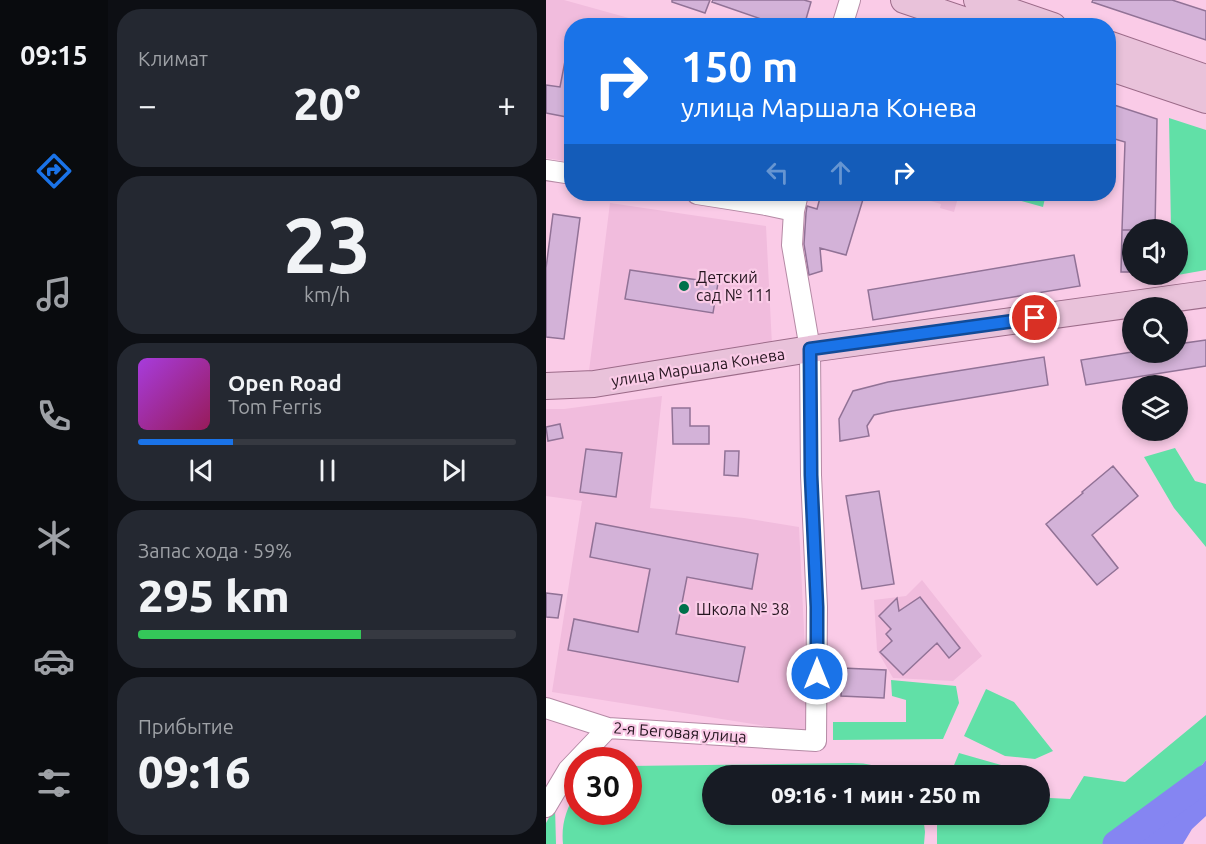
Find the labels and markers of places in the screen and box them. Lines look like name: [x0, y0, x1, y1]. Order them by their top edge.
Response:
place label: Детский сад № 111: [696, 268, 773, 304]
marker: Детский сад № 111: [677, 279, 691, 293]
pin: [1009, 292, 1060, 343]
place label: Школа № 38: [696, 600, 789, 618]
marker: Школа № 38: [677, 602, 691, 616]

